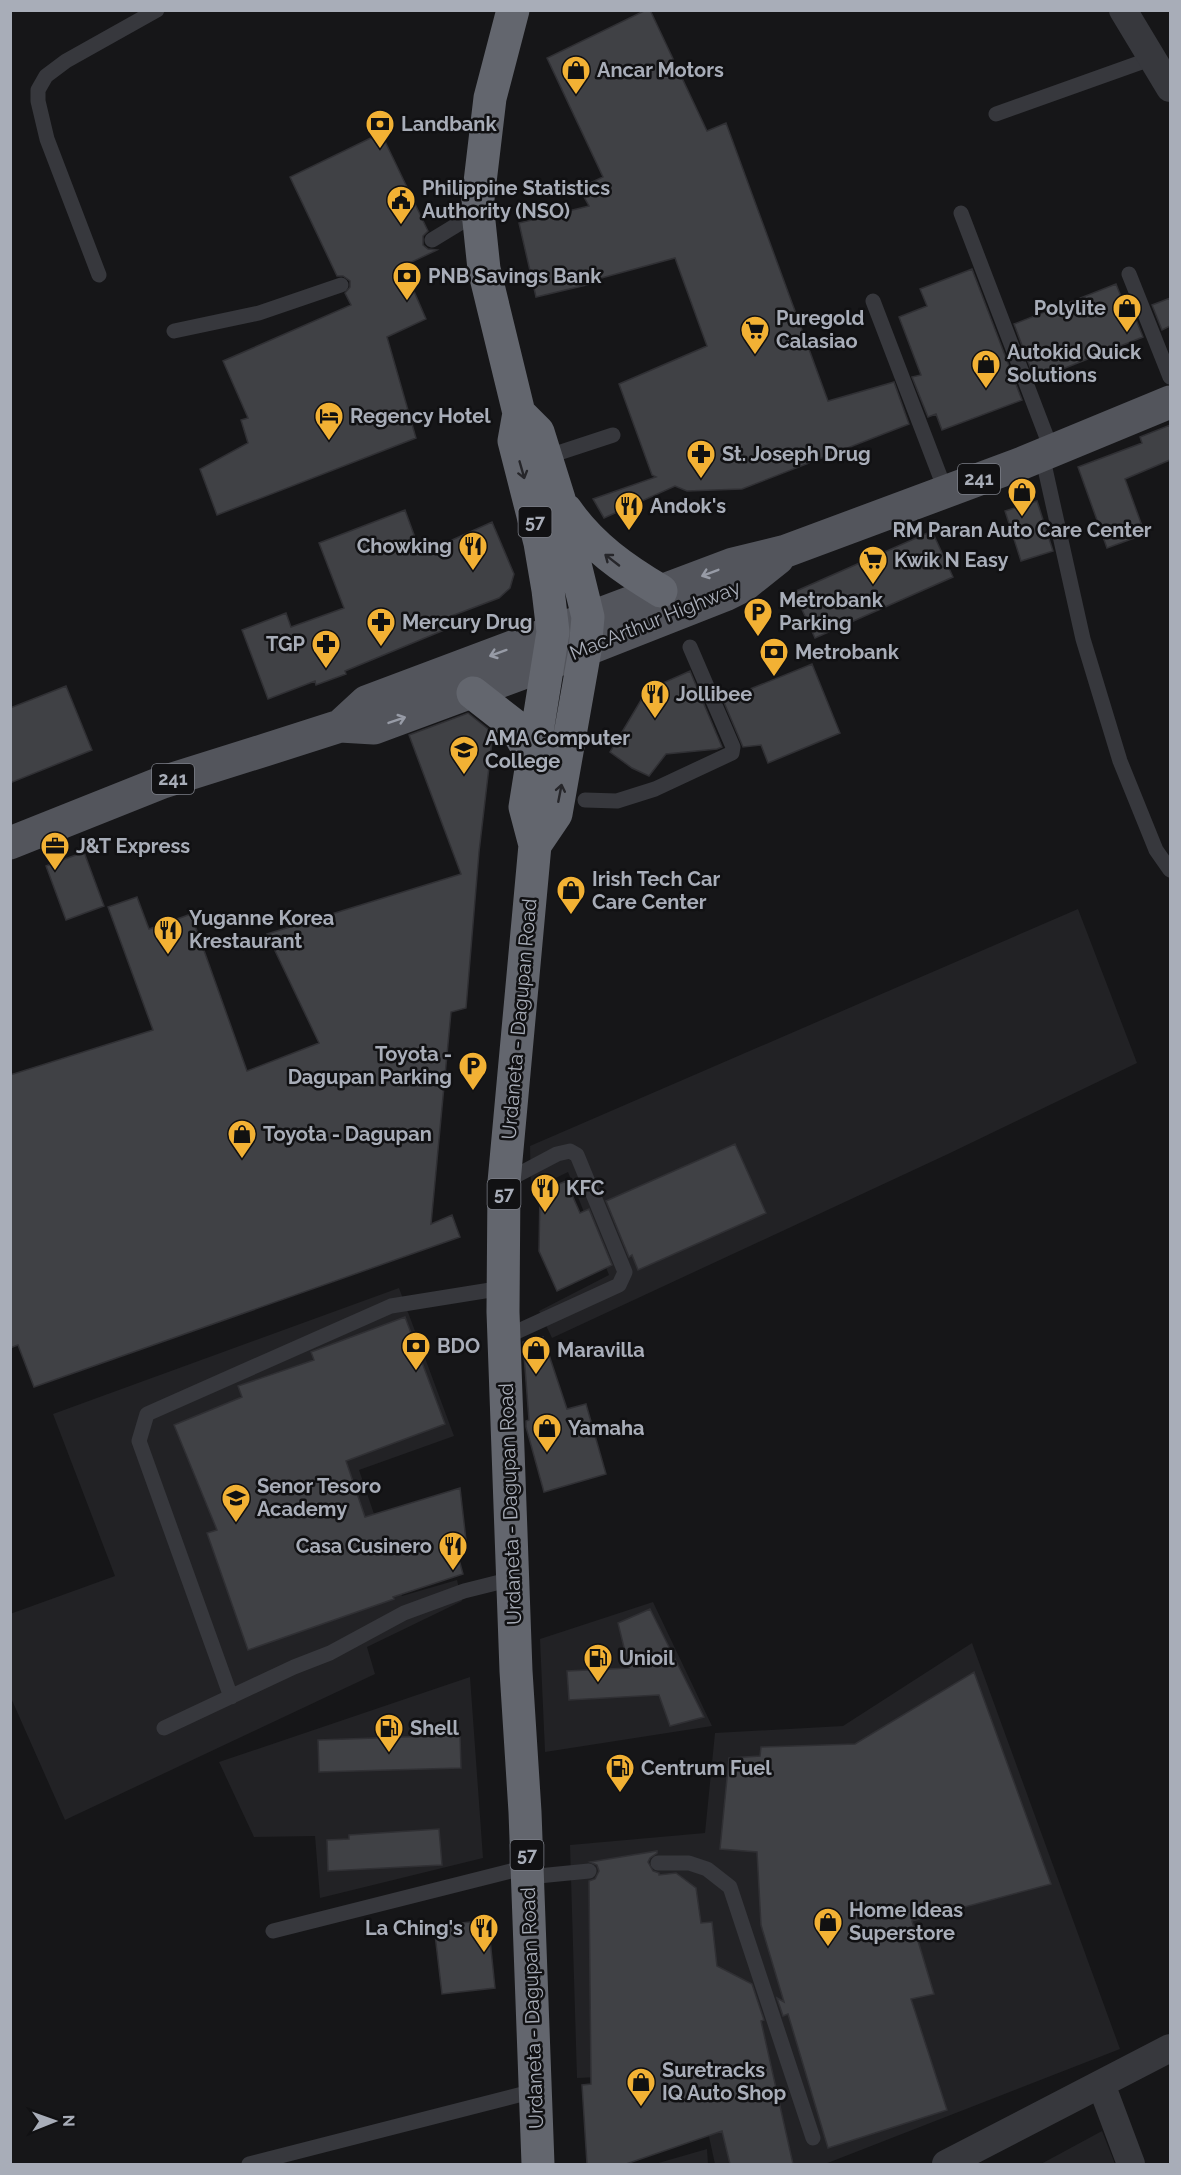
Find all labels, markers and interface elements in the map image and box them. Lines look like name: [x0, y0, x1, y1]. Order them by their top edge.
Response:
shop icon: Ancar Motors: [560, 54, 592, 96]
place label: Ancar Motors: [597, 58, 724, 82]
bank icon: Landbank: [364, 108, 396, 150]
place label: Landbank: [401, 112, 497, 136]
place label: Philippine Statistics Authority (NSO): [422, 176, 610, 223]
public building icon: Philippine Statistics Authority (NSO): [385, 184, 417, 226]
bank icon: PNB Savings Bank: [391, 260, 423, 302]
place label: PNB Savings Bank: [428, 264, 602, 288]
shop icon: Polylite: [1111, 292, 1143, 334]
place label: Polylite: [1034, 296, 1106, 320]
place label: Puregold Calasiao: [776, 306, 865, 353]
supermarket icon: Puregold Calasiao: [739, 314, 771, 356]
place label: Autokid Quick Solutions: [1007, 340, 1142, 387]
shop icon: Autokid Quick Solutions: [970, 348, 1002, 390]
hotel icon: Regency Hotel: [313, 400, 345, 442]
place label: Regency Hotel: [350, 404, 491, 428]
pharmacy icon: St. Joseph Drug: [685, 438, 717, 480]
place label: St. Joseph Drug: [722, 442, 871, 466]
one-way arrow: [516, 460, 528, 479]
road number: 241: [958, 464, 1000, 494]
shop icon: RM Paran Auto Care Center: [1006, 476, 1038, 518]
restaurant icon: Andok's: [613, 490, 645, 532]
place label: Andok's: [650, 494, 726, 518]
road number: 57: [518, 507, 552, 537]
place label: RM Paran Auto Care Center: [892, 518, 1152, 542]
restaurant icon: Chowking: [457, 530, 489, 572]
place label: Chowking: [357, 534, 452, 558]
supermarket icon: Kwik N Easy: [857, 544, 889, 586]
place label: Kwik N Easy: [894, 548, 1009, 572]
one-way arrow: [605, 553, 621, 566]
one-way arrow: [701, 568, 720, 579]
street label: MacArthur Highway: [566, 575, 744, 665]
place label: Metrobank Parking: [779, 588, 884, 635]
parking icon: Metrobank Parking: [742, 596, 774, 638]
pharmacy icon: Mercury Drug: [365, 606, 397, 648]
place label: Mercury Drug: [402, 610, 532, 634]
pharmacy icon: TGP: [310, 628, 342, 670]
place label: TGP: [266, 632, 306, 656]
bank icon: Metrobank: [758, 636, 790, 678]
place label: Metrobank: [795, 640, 900, 664]
one-way arrow: [490, 648, 508, 659]
restaurant icon: Jollibee: [639, 678, 671, 720]
place label: Jollibee: [676, 682, 752, 706]
one-way arrow: [387, 714, 406, 725]
place label: AMA Computer College: [485, 726, 630, 773]
school or university icon: AMA Computer College: [448, 734, 480, 776]
road number: 241: [152, 764, 194, 794]
one-way arrow: [555, 784, 566, 803]
office icon: J&T Express: [39, 830, 71, 872]
place label: J&T Express: [76, 834, 190, 858]
place label: Irish Tech Car Care Center: [592, 867, 720, 914]
shop icon: Irish Tech Car Care Center: [555, 874, 587, 916]
street label: Urdaneta - Dagupan Road: [497, 897, 541, 1141]
place label: Yuganne Korea Krestaurant: [189, 906, 334, 953]
restaurant icon: Yuganne Korea Krestaurant: [152, 914, 184, 956]
place label: Toyota - Dagupan Parking: [288, 1042, 452, 1089]
parking icon: Toyota - Dagupan Parking: [457, 1050, 489, 1092]
shop icon: Toyota - Dagupan: [226, 1118, 258, 1160]
place label: Toyota - Dagupan: [263, 1122, 432, 1146]
restaurant icon: KFC: [529, 1172, 561, 1214]
place label: KFC: [566, 1176, 605, 1200]
road number: 57: [488, 1179, 520, 1209]
bank icon: BDO: [400, 1330, 432, 1372]
place label: BDO: [437, 1334, 480, 1358]
shop icon: Maravilla: [520, 1334, 552, 1376]
place label: Maravilla: [557, 1338, 645, 1362]
street label: Urdaneta - Dagupan Road: [494, 1383, 526, 1625]
shop icon: Yamaha: [531, 1412, 563, 1454]
place label: Yamaha: [568, 1416, 645, 1440]
place label: Senor Tesoro Academy: [257, 1474, 381, 1521]
school or university icon: Senor Tesoro Academy: [220, 1482, 252, 1524]
restaurant icon: Casa Cusinero: [437, 1530, 469, 1572]
place label: Casa Cusinero: [296, 1534, 432, 1558]
fuel station icon: Unioil: [582, 1642, 614, 1684]
place label: Unioil: [619, 1646, 675, 1670]
fuel station icon: Shell: [373, 1712, 405, 1754]
place label: Shell: [410, 1716, 460, 1740]
fuel station icon: Centrum Fuel: [604, 1752, 636, 1794]
place label: Centrum Fuel: [641, 1756, 772, 1780]
road number: 57: [510, 1840, 544, 1870]
street label: Urdaneta - Dagupan Road: [516, 1887, 548, 2129]
place label: Home Ideas Superstore: [849, 1898, 963, 1945]
shop icon: Home Ideas Superstore: [812, 1906, 844, 1948]
restaurant icon: La Ching's: [468, 1912, 500, 1954]
place label: La Ching's: [365, 1916, 463, 1940]
place label: Suretracks IQ Auto Shop: [662, 2058, 786, 2105]
shop icon: Suretracks IQ Auto Shop: [625, 2066, 657, 2108]
north arrow: [24, 2091, 84, 2151]
text: N: [59, 2114, 78, 2127]

